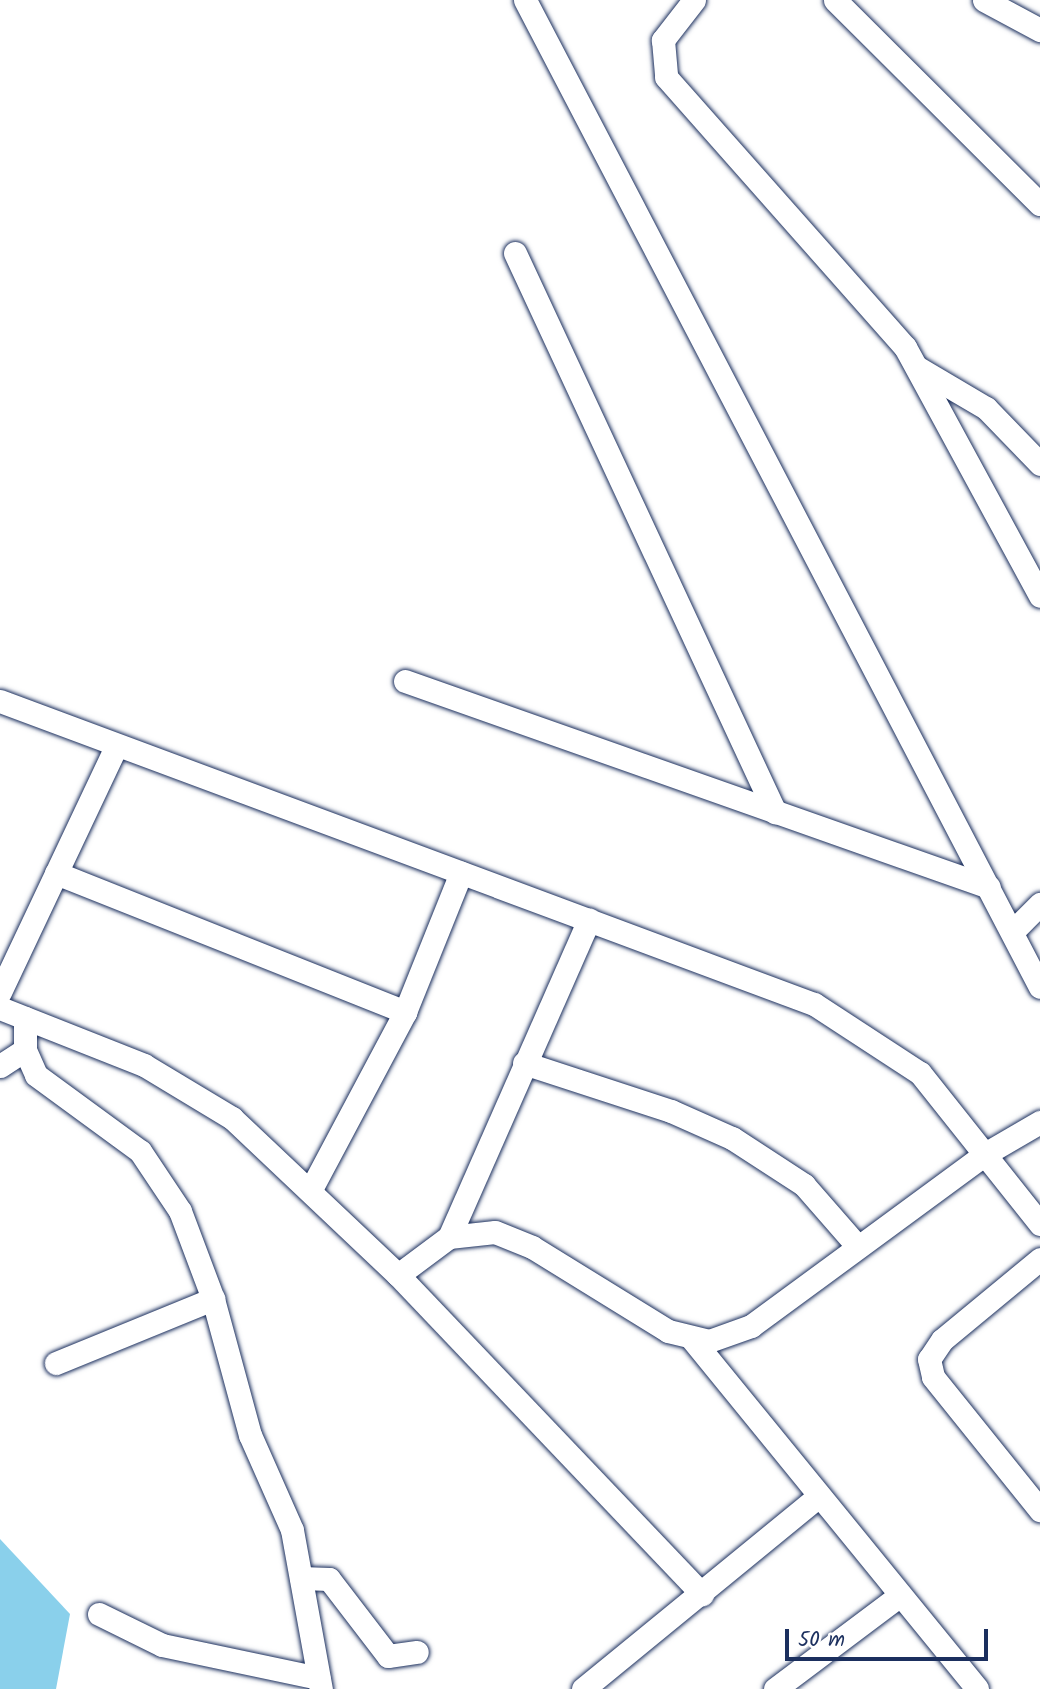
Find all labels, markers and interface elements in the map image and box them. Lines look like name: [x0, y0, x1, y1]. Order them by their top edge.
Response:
scale bar: [788, 1616, 991, 1660]
text: 50 m: [798, 1624, 845, 1657]

